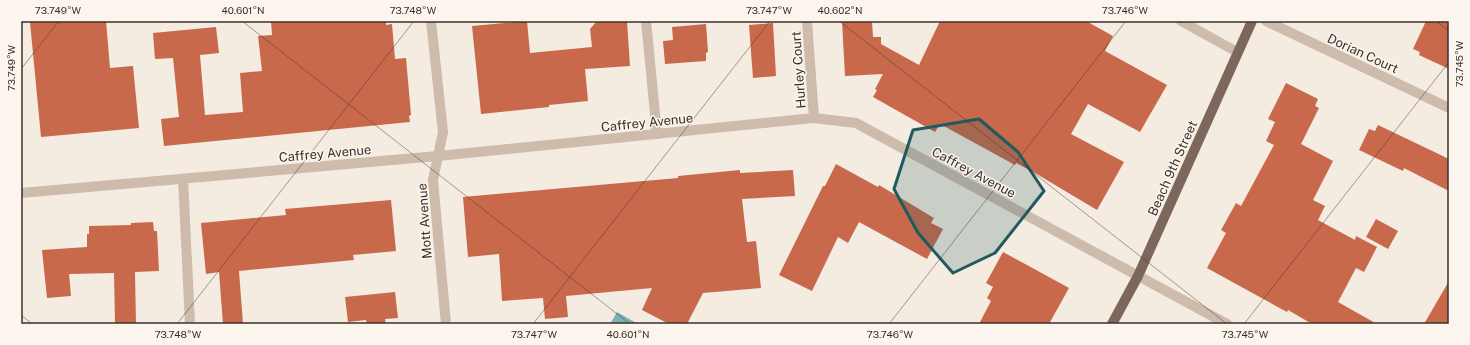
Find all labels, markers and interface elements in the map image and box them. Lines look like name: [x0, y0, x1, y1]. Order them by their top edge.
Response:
text: 73.749°W: [35, 4, 82, 16]
text: 40.601°N: [221, 4, 265, 16]
text: 73.748°W: [390, 4, 437, 16]
text: 73.747°W: [746, 4, 792, 16]
text: 40.602°N: [817, 4, 863, 16]
text: 73.746°W: [1102, 4, 1149, 16]
street label: Hurley Court: [788, 31, 809, 109]
street label: Dorian Court: [1325, 31, 1401, 76]
text: 73.745°W: [1453, 40, 1465, 87]
text: 73.749°W: [5, 44, 17, 91]
street label: Caffrey Avenue: [600, 110, 694, 135]
street label: Beach 9th Street: [1145, 118, 1200, 218]
street label: Caffrey Avenue: [278, 142, 372, 165]
street label: Caffrey Avenue: [929, 144, 1018, 201]
street label: Mott Avenue: [414, 183, 435, 259]
text: 73.748°W: [155, 328, 202, 340]
text: 73.747°W: [511, 328, 557, 340]
text: 40.601°N: [606, 328, 650, 340]
text: 73.746°W: [867, 328, 914, 340]
text: 73.745°W: [1222, 328, 1269, 340]

